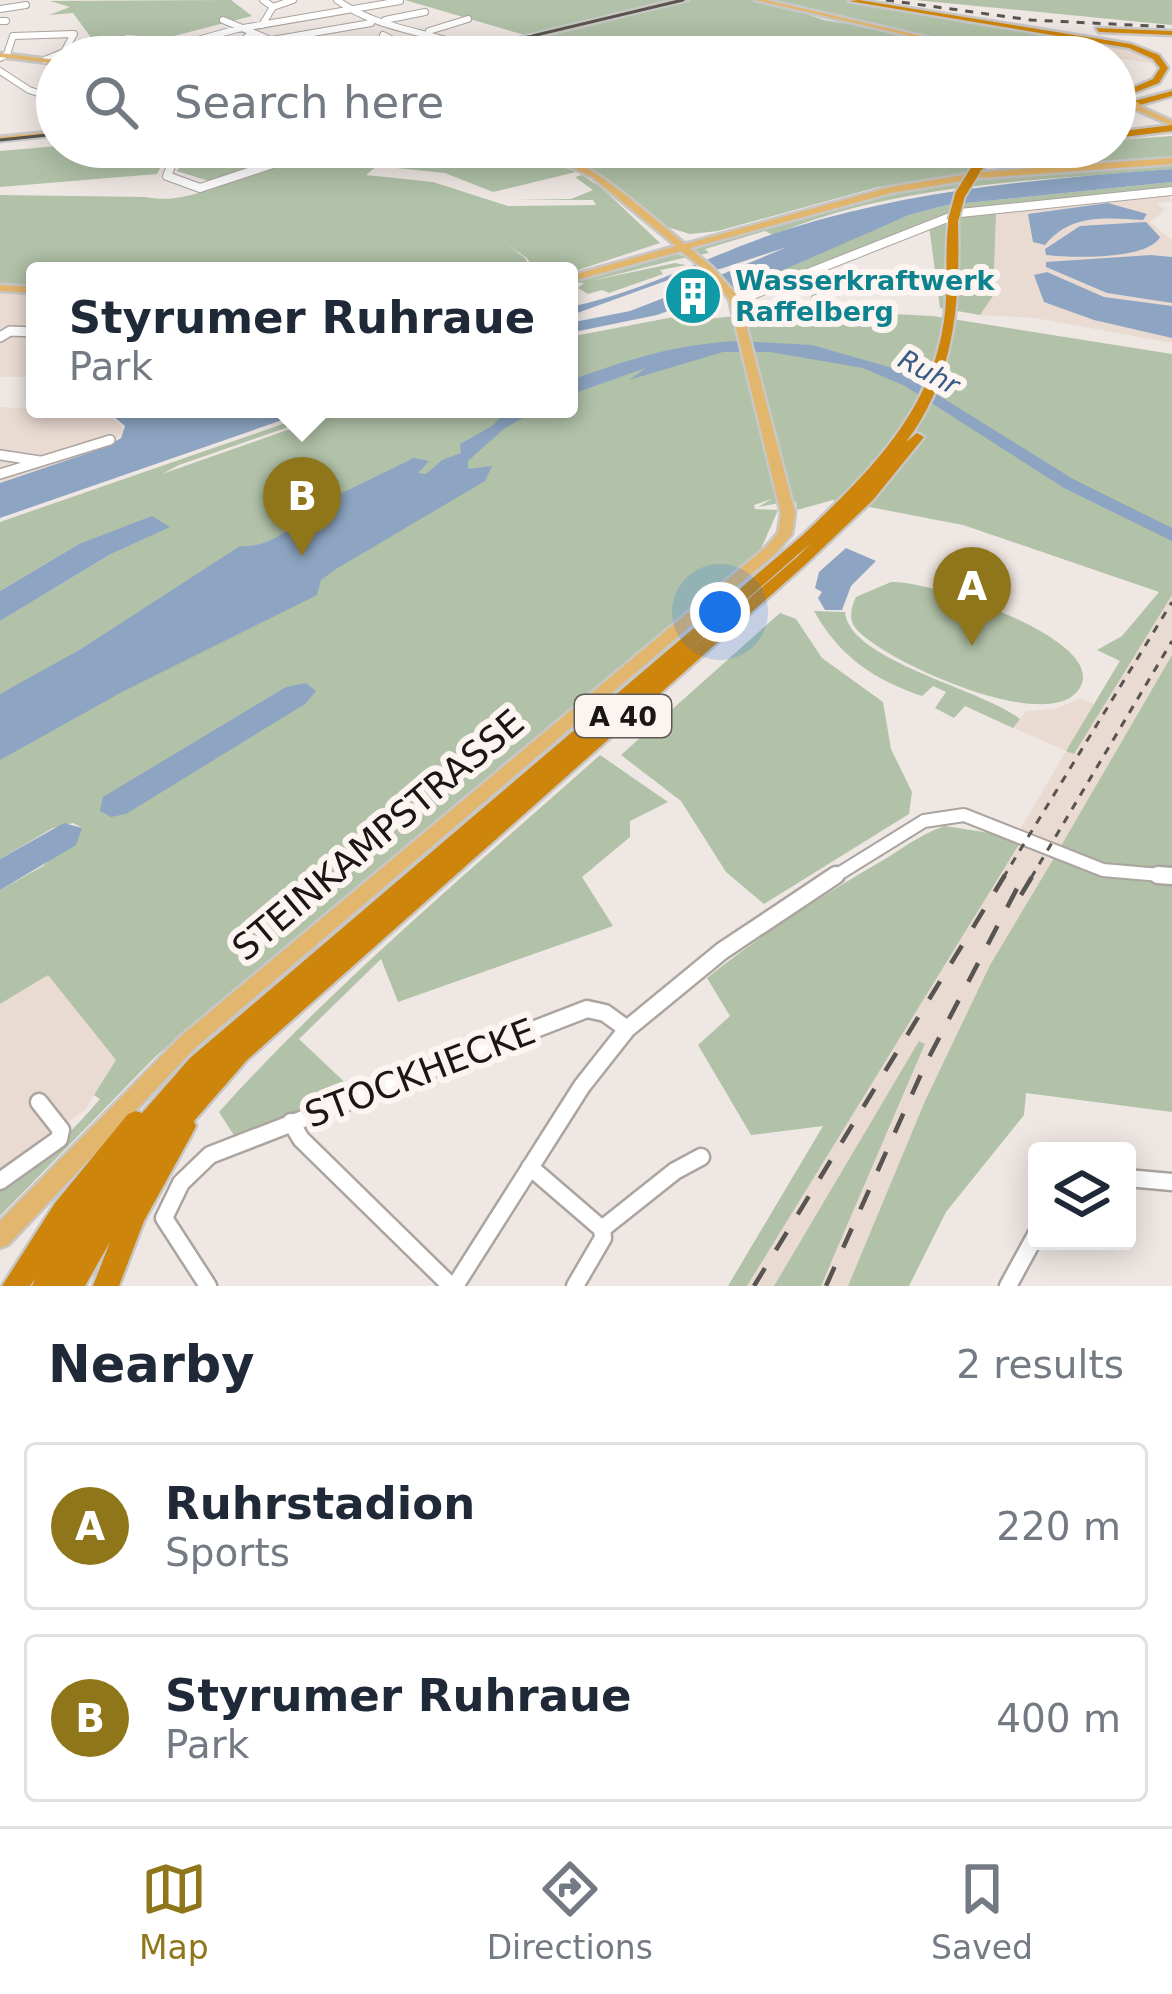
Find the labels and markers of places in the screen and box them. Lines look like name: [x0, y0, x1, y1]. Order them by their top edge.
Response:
building icon: Wasserkraftwerk Raffelberg: [662, 265, 724, 327]
place label: Wasserkraftwerk Raffelberg: [735, 265, 996, 327]
pin: B: [263, 457, 341, 556]
pin: A: [933, 547, 1011, 646]

